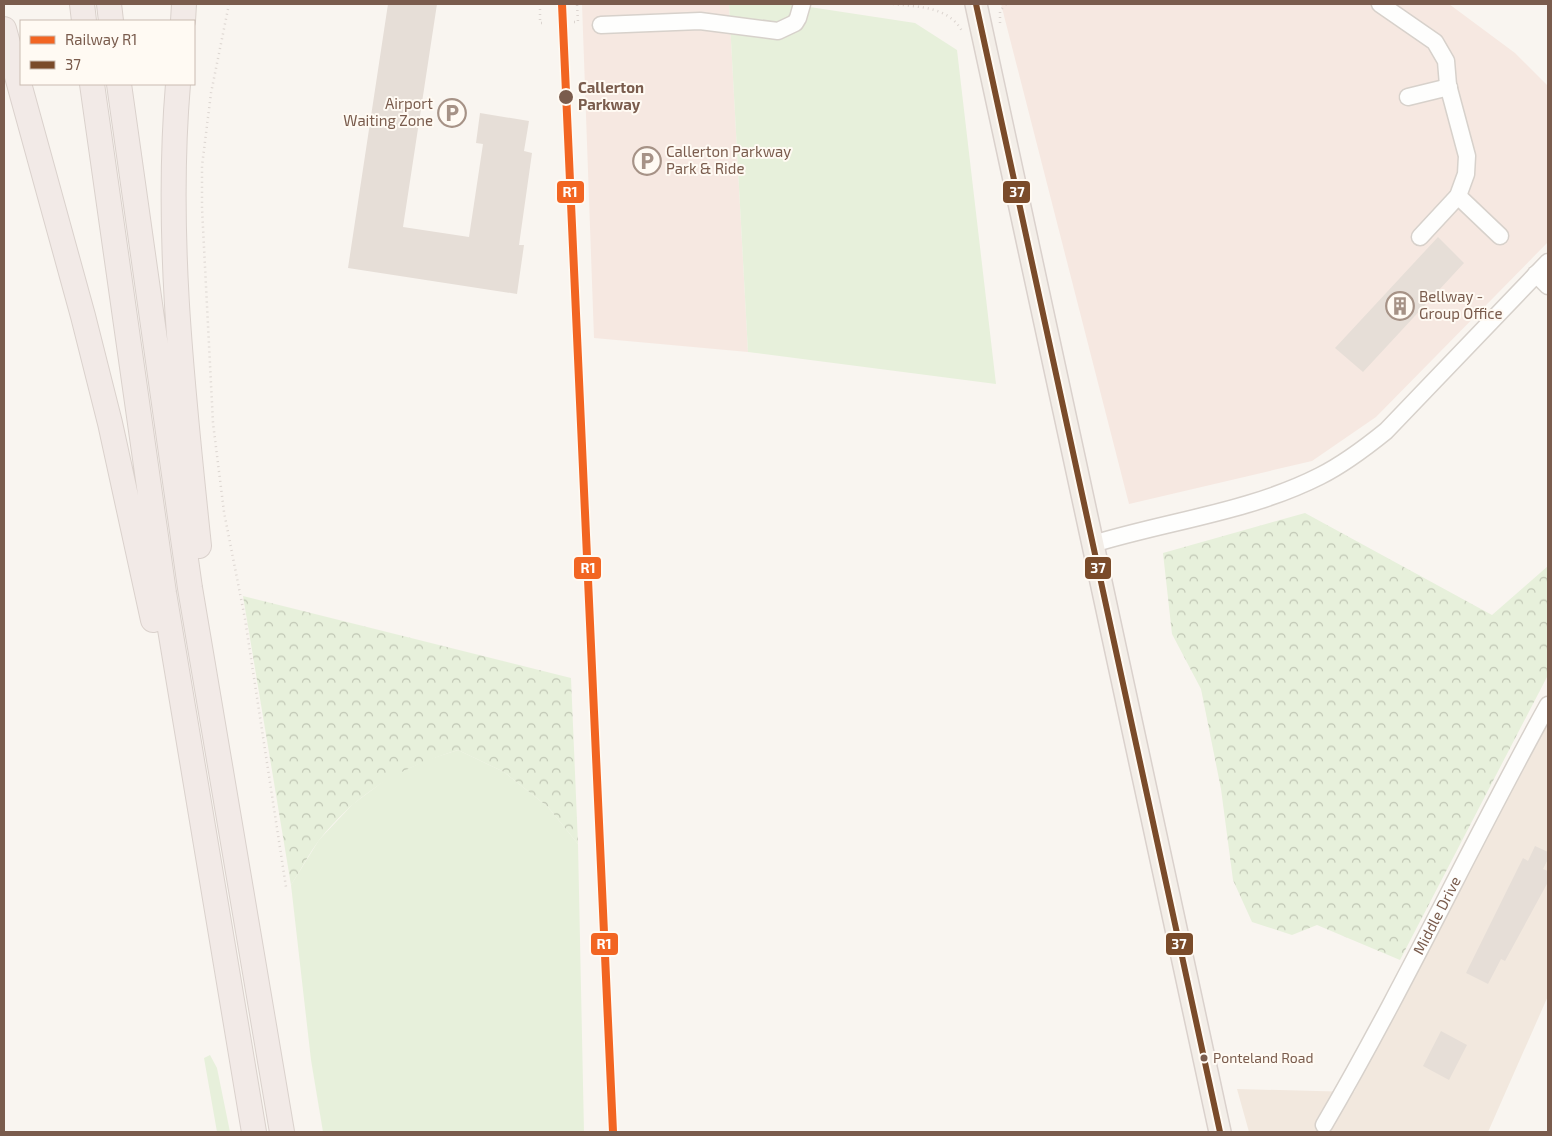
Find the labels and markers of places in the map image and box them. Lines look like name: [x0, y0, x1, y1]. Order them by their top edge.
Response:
place label: Callerton Parkway: [578, 78, 644, 114]
marker: Callerton Parkway: [557, 88, 575, 106]
place label: Airport Waiting Zone: [343, 94, 433, 129]
parking icon: Airport Waiting Zone: [437, 98, 467, 128]
place label: Callerton Parkway Park & Ride: [666, 142, 791, 177]
parking icon: Callerton Parkway Park & Ride: [632, 146, 662, 176]
place label: Bellway - Group Office: [1419, 287, 1503, 322]
building icon: Bellway - Group Office: [1385, 291, 1415, 321]
place label: Ponteland Road: [1213, 1049, 1313, 1066]
marker: Ponteland Road: [1199, 1053, 1209, 1063]

